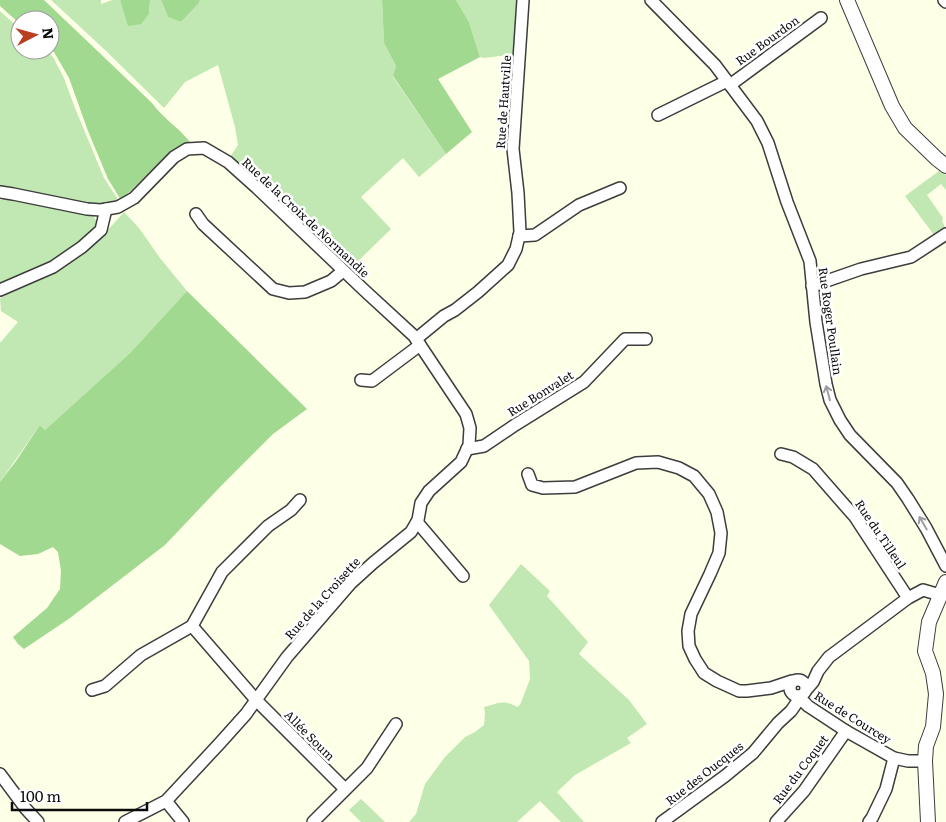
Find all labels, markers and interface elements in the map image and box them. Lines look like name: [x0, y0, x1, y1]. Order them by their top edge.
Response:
north arrow: [10, 10, 60, 60]
street label: Rue Bourdon: [732, 11, 802, 69]
text: N: [38, 27, 60, 41]
street label: Rue de Hautville: [491, 55, 515, 149]
street label: Rue de la Croix de Normandie: [238, 153, 374, 281]
street label: Rue Roger Poullain: [815, 266, 847, 376]
street label: Rue Bonvalet: [503, 365, 577, 420]
one-way arrow: [823, 386, 833, 402]
street label: Rue du Tilleul: [851, 496, 911, 572]
one-way arrow: [918, 516, 928, 531]
street label: Rue de la Croisette: [280, 553, 364, 643]
street label: Rue de Courcey: [811, 686, 895, 748]
street label: Allée Soum: [281, 706, 340, 765]
street label: Rue du Coquet: [768, 730, 832, 807]
street label: Rue des Oucques: [661, 737, 747, 809]
scale bar: [12, 780, 148, 812]
text: 100 m: [20, 784, 61, 807]

